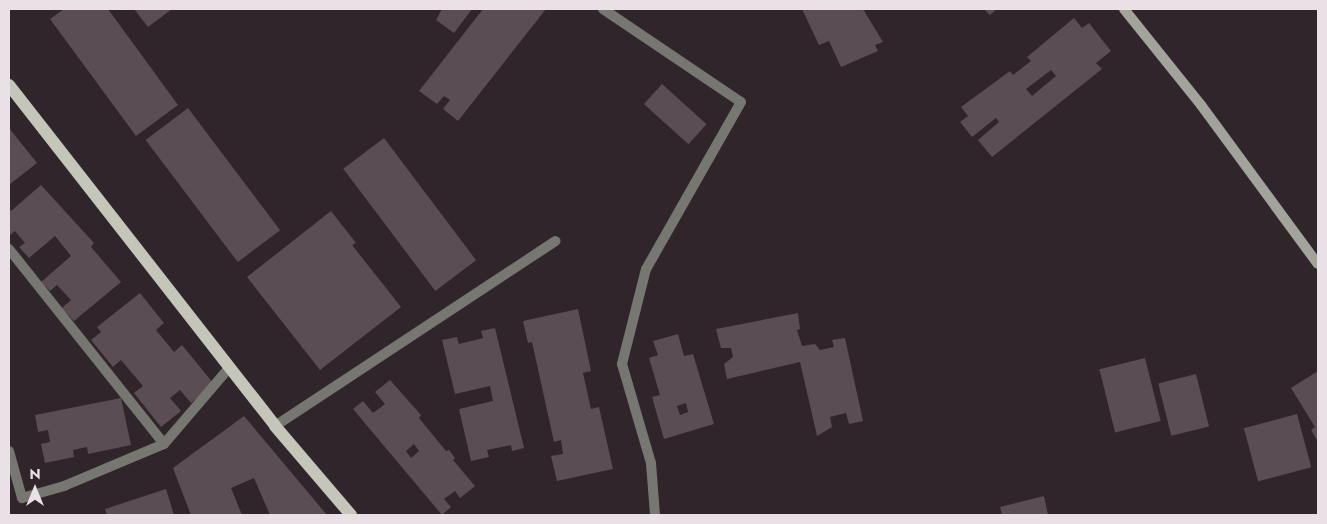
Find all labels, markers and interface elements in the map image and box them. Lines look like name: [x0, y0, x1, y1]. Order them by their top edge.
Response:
north arrow: [10, 464, 60, 514]
text: N: [29, 464, 41, 484]

